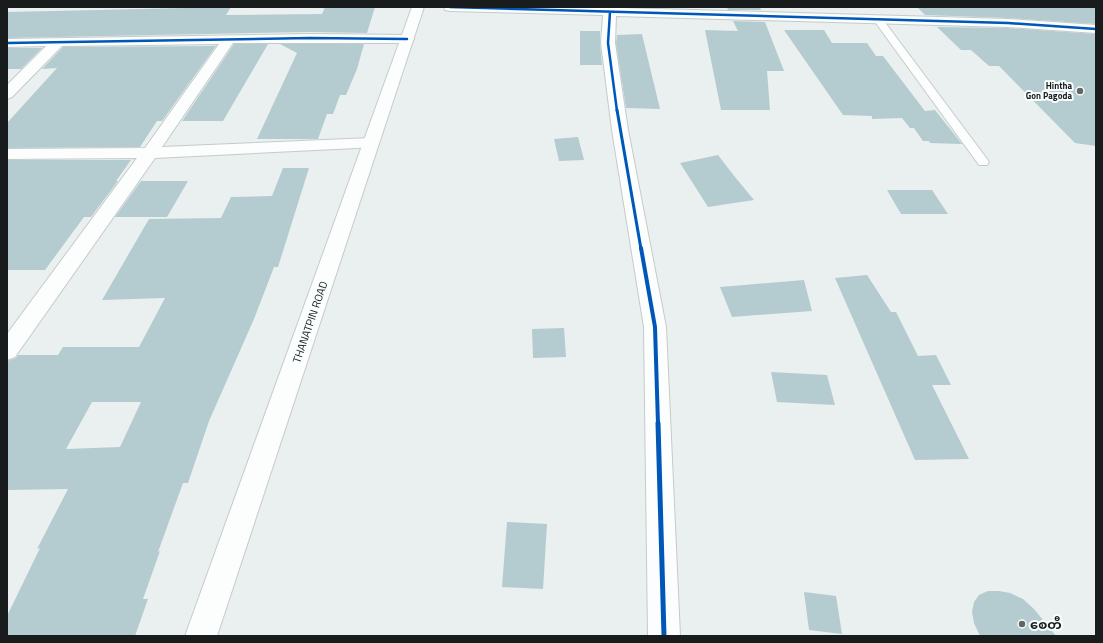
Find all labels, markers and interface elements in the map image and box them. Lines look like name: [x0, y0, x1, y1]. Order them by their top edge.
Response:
place label: Hintha Gon Pagoda: [1026, 79, 1072, 102]
marker: Hintha Gon Pagoda: [1075, 86, 1085, 96]
street label: THANATPIN ROAD: [288, 279, 332, 365]
place label: စေတီ: [1030, 614, 1062, 634]
marker: စေတီ: [1017, 619, 1027, 629]

